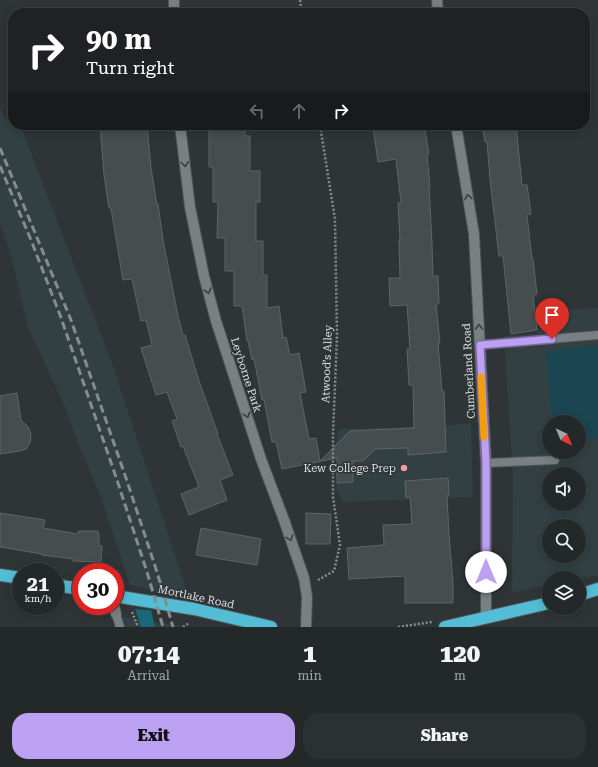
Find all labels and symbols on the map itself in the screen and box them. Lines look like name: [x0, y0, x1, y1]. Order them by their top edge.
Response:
one-way arrow: [180, 161, 189, 167]
one-way arrow: [464, 194, 473, 200]
one-way arrow: [203, 288, 212, 295]
pin: [535, 298, 569, 339]
street label: Cumberland Road: [460, 323, 478, 419]
street label: Atwood’s Alley: [319, 324, 335, 403]
one-way arrow: [474, 324, 483, 330]
street label: Leyborne Park: [228, 336, 264, 414]
one-way arrow: [242, 412, 251, 419]
north arrow: [542, 415, 586, 459]
place label: Kew College Prep: [303, 462, 396, 475]
marker: Kew College Prep: [399, 463, 409, 473]
one-way arrow: [285, 535, 294, 542]
position arrow: [465, 551, 507, 593]
speed limit sign: 30: [72, 563, 124, 615]
street label: Mortlake Road: [157, 583, 235, 611]

